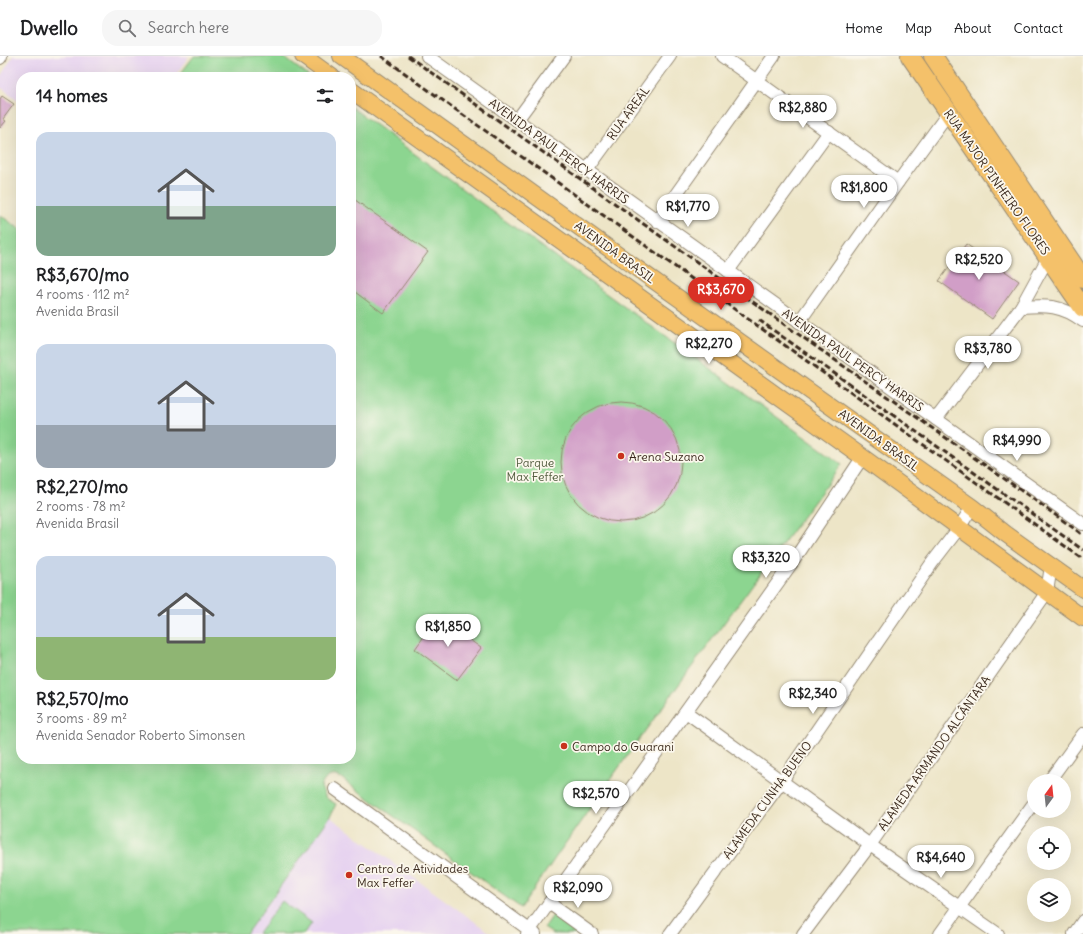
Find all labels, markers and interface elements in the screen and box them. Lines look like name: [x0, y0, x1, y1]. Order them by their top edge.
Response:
search box: [102, 10, 382, 46]
text: Dwello: [20, 16, 78, 40]
icon: search: [116, 17, 138, 39]
text: Search here: [148, 18, 229, 37]
text: Home: [845, 19, 883, 37]
text: Map: [905, 19, 932, 37]
text: About: [954, 19, 992, 37]
text: Contact: [1014, 19, 1063, 37]
street label: RUA AREAL: [603, 83, 653, 143]
text: 14 homes: [36, 85, 108, 107]
icon: filters: [314, 85, 336, 107]
street label: AVENIDA PAUL PERCY HARRIS: [486, 95, 632, 207]
pin: R$2,880: [766, 95, 840, 129]
text: R$2,880: [779, 99, 827, 116]
street label: RUA MAJOR PINHEIRO FLORES: [941, 106, 1053, 258]
icon: home: [150, 158, 222, 230]
pin: R$1,800: [827, 175, 901, 209]
text: R$1,800: [840, 179, 888, 196]
pin: R$1,770: [651, 194, 725, 228]
text: R$1,770: [666, 198, 710, 215]
street label: AVENIDA BRASIL: [572, 218, 659, 287]
pin: R$2,520: [942, 247, 1016, 281]
text: R$2,520: [955, 251, 1003, 268]
text: R$3,670/mo: [36, 264, 129, 286]
pin: R$3,670: [684, 277, 758, 311]
text: R$3,670: [697, 281, 745, 298]
text: 4 rooms · 112 m²: [36, 286, 130, 303]
text: Avenida Brasil: [36, 303, 119, 320]
street label: AVENIDA PAUL PERCY HARRIS: [779, 305, 927, 415]
pin: R$2,270: [672, 331, 746, 365]
text: R$2,270: [685, 335, 733, 352]
pin: R$3,780: [951, 336, 1025, 370]
text: R$3,780: [964, 340, 1012, 357]
icon: home: [150, 370, 222, 442]
street label: AVENIDA BRASIL: [836, 406, 923, 475]
pin: R$4,990: [980, 428, 1054, 462]
text: R$4,990: [992, 432, 1042, 449]
place label: Arena Suzano: [629, 449, 704, 464]
marker: Arena Suzano: [616, 451, 626, 461]
park label: Parque Max Feffer: [507, 455, 563, 484]
text: R$2,270/mo: [36, 476, 128, 498]
text: 2 rooms · 78 m²: [36, 498, 126, 515]
text: Avenida Brasil: [36, 515, 119, 532]
pin: R$3,320: [729, 545, 803, 579]
text: R$3,320: [742, 549, 790, 566]
icon: home: [150, 582, 222, 654]
pin: R$1,850: [411, 614, 485, 648]
text: R$1,850: [425, 618, 471, 635]
street label: ALAMEDA ARMANDO ALCÂNTARA: [875, 672, 994, 833]
pin: R$2,340: [776, 681, 850, 715]
text: R$2,340: [789, 685, 837, 702]
text: R$2,570/mo: [36, 688, 129, 710]
text: 3 rooms · 89 m²: [36, 710, 127, 727]
text: Avenida Senador Roberto Simonsen: [36, 727, 245, 744]
street label: ALAMEDA CUNHA BUENO: [719, 738, 815, 862]
place label: Campo do Guarani: [572, 739, 674, 754]
marker: Campo do Guarani: [559, 741, 569, 751]
north arrow: [1027, 774, 1071, 818]
map controls: [1027, 774, 1071, 922]
pin: R$2,570: [559, 781, 633, 815]
text: R$2,570: [572, 785, 620, 802]
button: locate: [1027, 826, 1071, 870]
pin: R$4,640: [904, 845, 978, 879]
text: R$4,640: [916, 849, 966, 866]
place label: Centro de Atividades Max Feffer: [357, 861, 468, 890]
marker: Centro de Atividades Max Feffer: [344, 870, 354, 880]
pin: R$2,090: [541, 875, 615, 909]
button: layers: [1027, 878, 1071, 922]
text: R$2,090: [553, 879, 603, 896]

